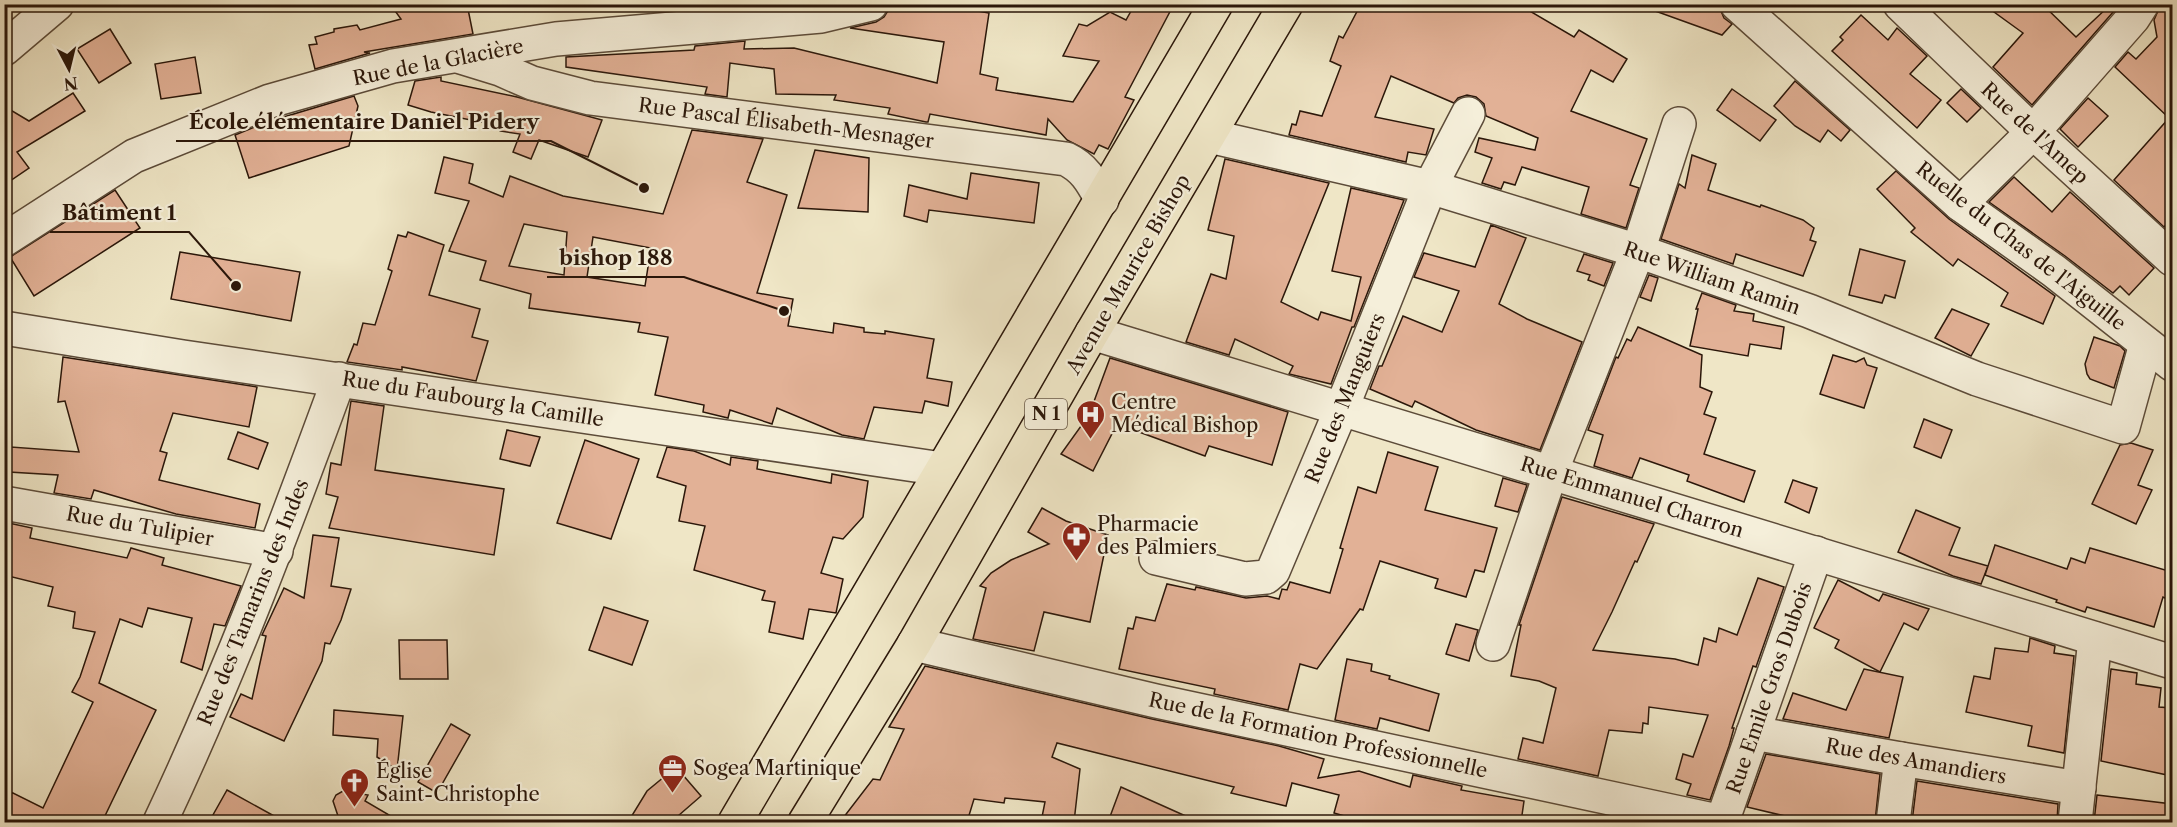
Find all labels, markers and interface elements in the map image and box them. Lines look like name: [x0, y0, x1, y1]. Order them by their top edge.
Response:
street label: Rue de la Glacière: [351, 34, 525, 90]
north arrow: [39, 39, 99, 99]
text: N: [63, 73, 79, 95]
street label: Rue de l'Amep: [1976, 77, 2094, 189]
street label: Rue Pascal Élisabeth-Mesnager: [637, 92, 936, 153]
callout: École élémentaire Daniel Pidery: [176, 102, 551, 141]
text: École élémentaire Daniel Pidery: [189, 109, 540, 134]
street label: Ruelle du Chas de l'Aiguille: [1911, 157, 2131, 335]
street label: Avenue Maurice Bishop: [1060, 170, 1195, 379]
callout: Bâtiment 1: [50, 193, 189, 232]
text: Bâtiment 1: [62, 200, 177, 225]
street label: Rue William Ramin: [1620, 236, 1804, 320]
callout: bishop 188: [547, 238, 684, 277]
text: bishop 188: [558, 245, 673, 270]
street label: Rue des Manguiers: [1300, 309, 1390, 487]
street label: Rue du Faubourg la Camille: [340, 366, 606, 432]
place label: Centre Médical Bishop: [1111, 390, 1258, 437]
hospital icon: Centre Médical Bishop: [1074, 398, 1106, 440]
road number: N 1: [1025, 399, 1067, 429]
street label: Rue Emmanuel Charron: [1517, 452, 1747, 543]
street label: Rue des Tamarins des Indes: [192, 475, 314, 729]
street label: Rue du Tulipier: [64, 501, 216, 551]
place label: Pharmacie des Palmiers: [1097, 512, 1217, 559]
pharmacy icon: Pharmacie des Palmiers: [1060, 520, 1092, 562]
street label: Rue Emile Gros Dubois: [1721, 579, 1817, 797]
street label: Rue de la Formation Professionnelle: [1146, 687, 1490, 783]
street label: Rue des Amandiers: [1824, 733, 2008, 789]
office icon: Sogea Martinique: [656, 752, 688, 794]
place label: Sogea Martinique: [693, 756, 861, 780]
place label: Église Saint-Christophe: [376, 758, 540, 806]
church icon: Église Saint-Christophe: [339, 766, 371, 808]

